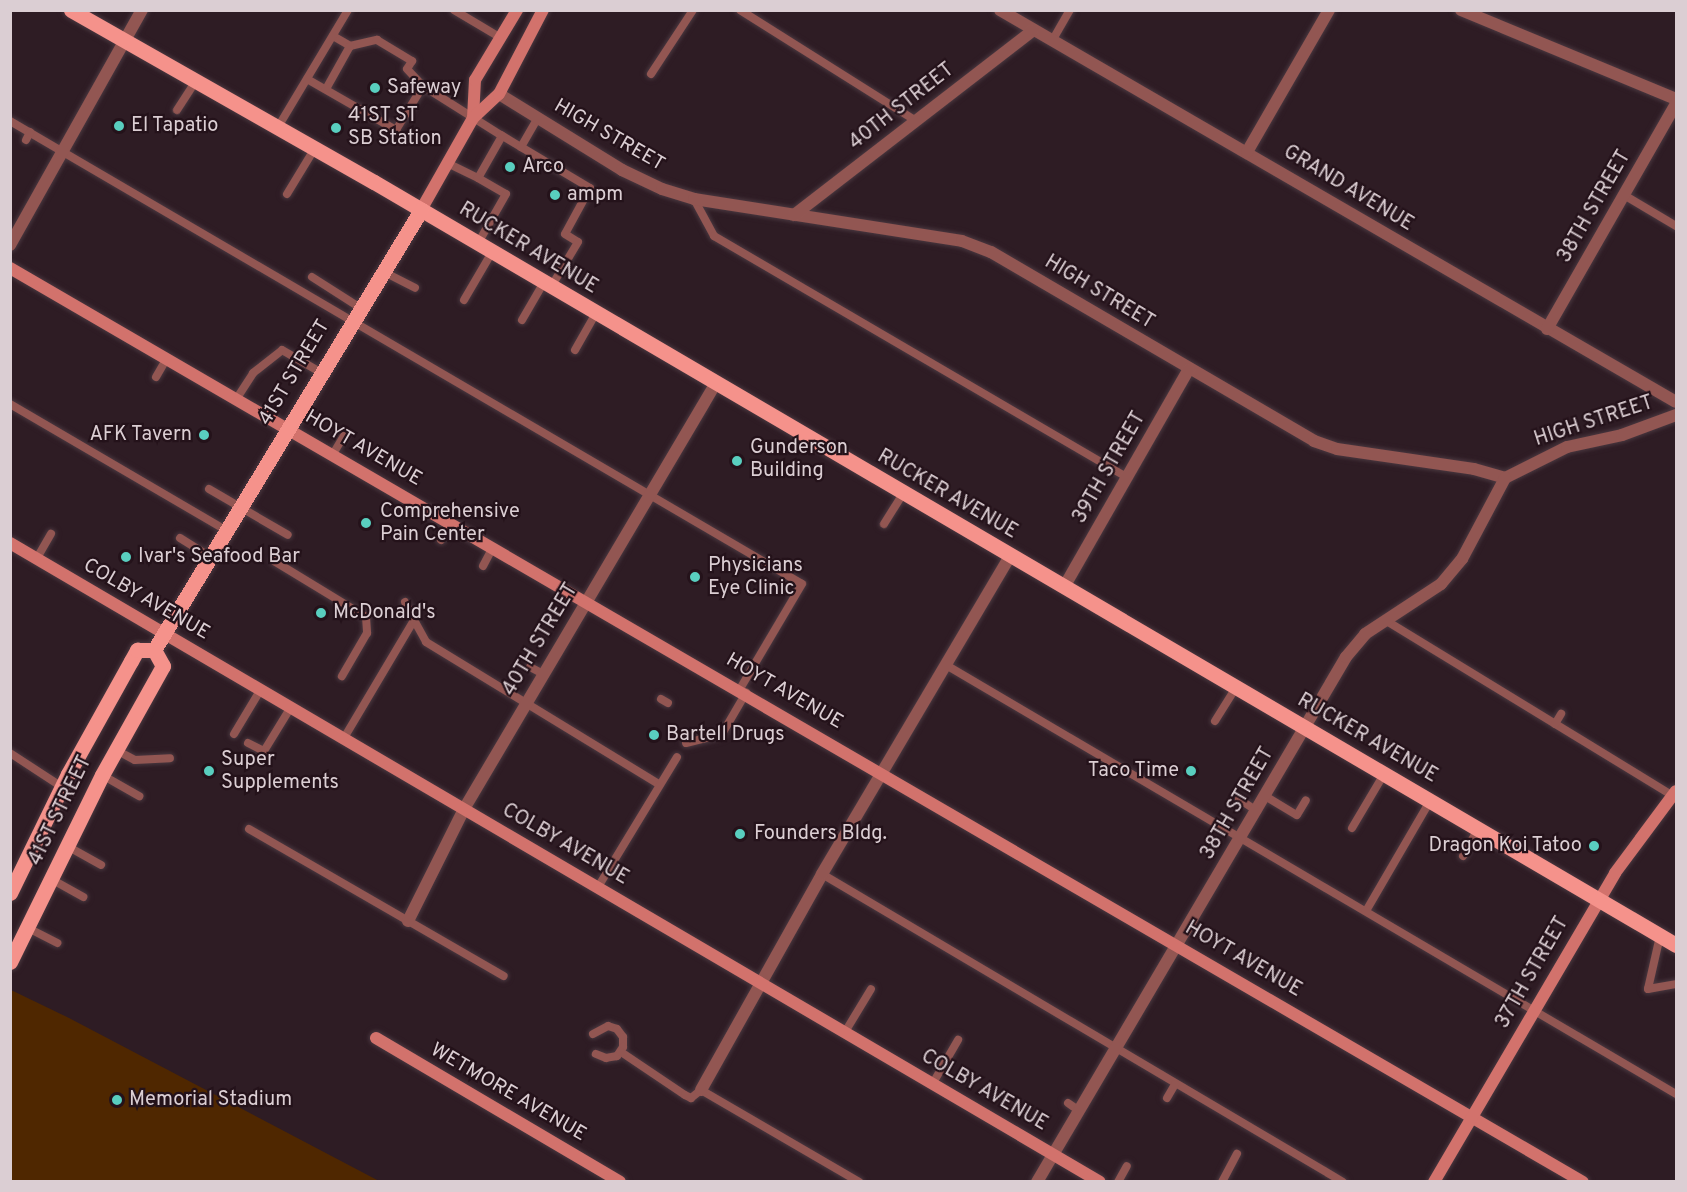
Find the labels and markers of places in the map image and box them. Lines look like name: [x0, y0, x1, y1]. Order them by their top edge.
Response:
place label: Safeway: [387, 76, 461, 100]
marker: Safeway: [368, 81, 382, 95]
place label: 41ST ST SB Station: [348, 104, 442, 151]
place label: El Tapatio: [131, 114, 219, 138]
marker: El Tapatio: [112, 119, 126, 133]
marker: 41ST ST SB Station: [329, 121, 343, 135]
place label: Arco: [522, 155, 564, 179]
marker: Arco: [503, 160, 517, 174]
place label: ampm: [567, 183, 623, 207]
marker: ampm: [548, 188, 562, 202]
place label: AFK Tavern: [89, 423, 192, 447]
marker: AFK Tavern: [197, 428, 211, 442]
place label: Gunderson Building: [750, 437, 848, 484]
marker: Gunderson Building: [728, 452, 746, 470]
place label: Comprehensive Pain Center: [380, 500, 520, 547]
marker: Comprehensive Pain Center: [357, 514, 375, 532]
place label: Ivar's Seafood Bar: [138, 545, 300, 569]
marker: Ivar's Seafood Bar: [119, 550, 133, 564]
place label: Physicians Eye Clinic: [708, 554, 803, 601]
marker: Physicians Eye Clinic: [686, 568, 704, 586]
place label: McDonald's: [333, 601, 436, 625]
marker: McDonald's: [314, 606, 328, 620]
place label: Bartell Drugs: [666, 723, 785, 747]
marker: Bartell Drugs: [647, 728, 661, 742]
place label: Super Supplements: [221, 748, 339, 795]
place label: Taco Time: [1087, 759, 1179, 783]
marker: Super Supplements: [202, 764, 216, 778]
marker: Taco Time: [1184, 764, 1198, 778]
place label: Founders Bldg.: [754, 822, 887, 846]
marker: Founders Bldg.: [731, 825, 749, 843]
place label: Dragon Koi Tatoo: [1428, 834, 1582, 858]
marker: Dragon Koi Tatoo: [1587, 839, 1601, 853]
place label: Memorial Stadium: [129, 1088, 292, 1112]
marker: Memorial Stadium: [110, 1093, 124, 1107]

